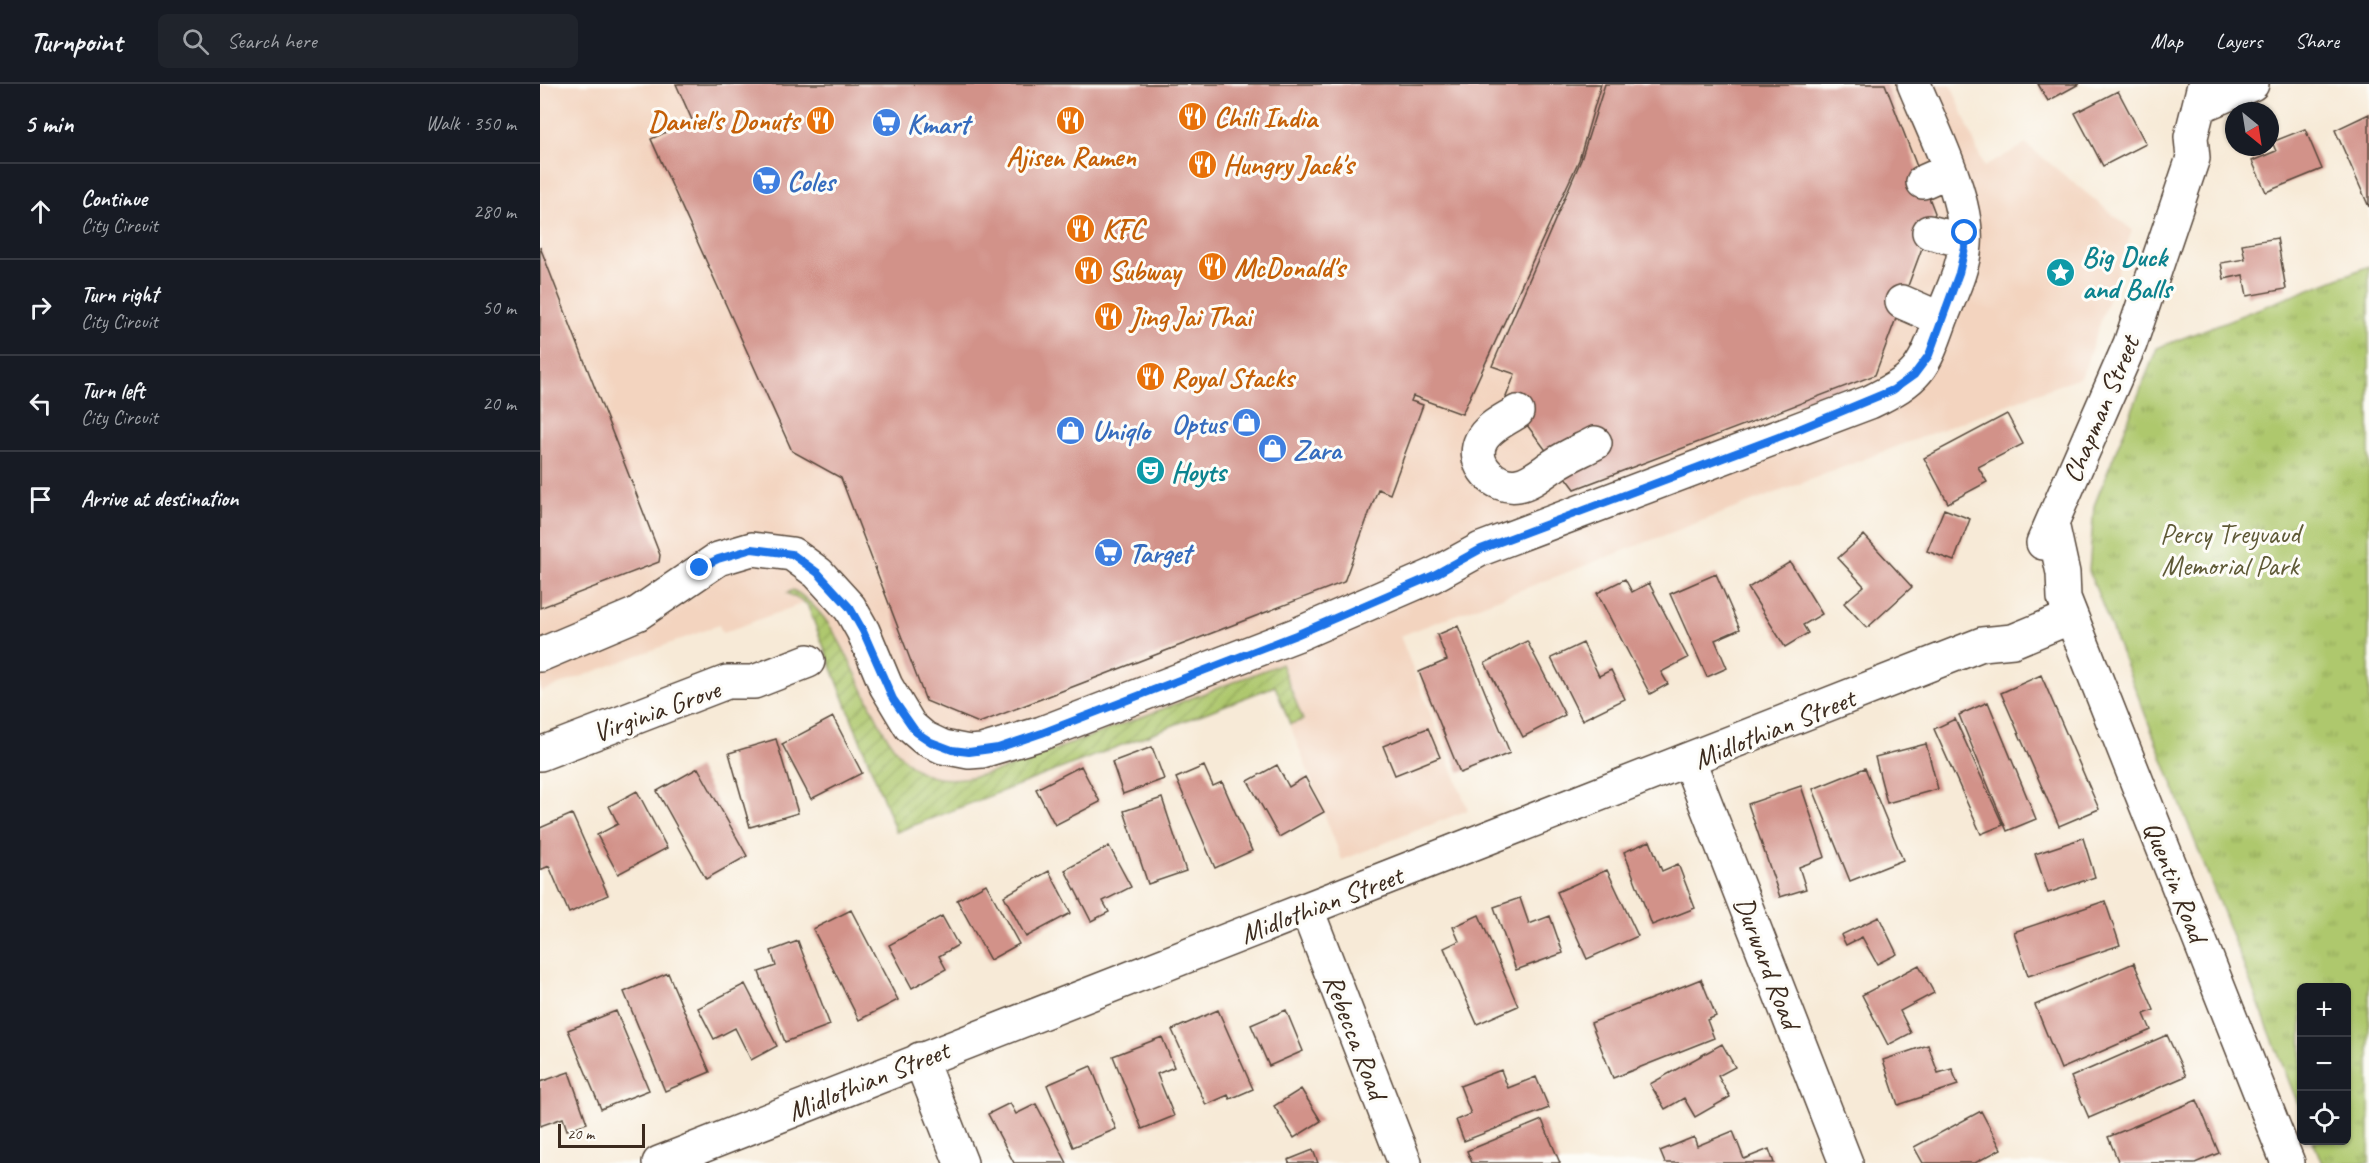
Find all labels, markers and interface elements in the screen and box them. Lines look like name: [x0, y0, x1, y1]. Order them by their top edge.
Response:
search box: [158, 14, 578, 68]
text: Turnpoint: [30, 24, 122, 59]
icon: search: [179, 25, 212, 58]
text: Search here: [227, 27, 317, 55]
text: Map: [2150, 28, 2183, 54]
text: Layers: [2216, 28, 2262, 54]
text: Share: [2295, 28, 2339, 54]
place label: Chili India: [1214, 100, 1319, 135]
restaurant icon: Chili India: [1177, 101, 1209, 133]
north arrow: [2225, 102, 2279, 156]
place label: Daniel's Donuts: [648, 103, 802, 138]
restaurant icon: Daniel's Donuts: [804, 104, 836, 136]
restaurant icon: Ajisen Ramen: [1055, 104, 1087, 136]
place label: Kmart: [907, 106, 974, 141]
text: 5 min: [24, 107, 73, 140]
supermarket icon: Kmart: [870, 107, 902, 139]
text: Walk · 350 m: [426, 111, 516, 136]
place label: Ajisen Ramen: [1006, 139, 1137, 174]
place label: Hungry Jack's: [1223, 147, 1357, 182]
restaurant icon: Hungry Jack's: [1186, 148, 1218, 180]
place label: Coles: [787, 164, 838, 199]
supermarket icon: Coles: [750, 165, 782, 197]
text: Continue: [81, 185, 147, 213]
icon: ahead: [24, 195, 57, 228]
text: 280 m: [473, 199, 516, 224]
place label: KFC: [1102, 211, 1148, 246]
restaurant icon: KFC: [1065, 212, 1097, 244]
text: City Circuit: [81, 213, 158, 238]
route start: [1951, 219, 1977, 245]
place label: Big Duck and Balls: [2082, 239, 2174, 306]
place label: McDonald's: [1234, 250, 1348, 285]
restaurant icon: McDonald's: [1197, 251, 1229, 283]
place label: Subway: [1109, 253, 1184, 288]
restaurant icon: Subway: [1072, 254, 1104, 286]
place icon: Big Duck and Balls: [2045, 256, 2077, 288]
text: Turn right: [81, 281, 158, 309]
icon: right: [24, 291, 57, 324]
text: 50 m: [482, 295, 516, 320]
place label: Jing Jai Thai: [1128, 299, 1255, 334]
restaurant icon: Jing Jai Thai: [1093, 300, 1125, 332]
text: City Circuit: [81, 309, 158, 334]
street label: Chapman Street: [2054, 328, 2148, 488]
place label: Royal Stacks: [1171, 360, 1297, 395]
restaurant icon: Royal Stacks: [1134, 361, 1166, 393]
text: Turn left: [81, 377, 145, 405]
icon: left: [24, 387, 57, 420]
text: 20 m: [482, 391, 516, 416]
text: City Circuit: [81, 405, 158, 430]
place label: Optus: [1172, 406, 1229, 441]
shop icon: Optus: [1231, 407, 1263, 439]
place label: Uniqlo: [1092, 413, 1152, 448]
shop icon: Uniqlo: [1055, 414, 1087, 446]
place label: Zara: [1293, 432, 1344, 467]
shop icon: Zara: [1256, 433, 1288, 465]
place label: Hoyts: [1171, 454, 1229, 489]
theatre icon: Hoyts: [1134, 455, 1166, 487]
icon: arrive: [24, 483, 57, 516]
text: Arrive at destination: [81, 485, 238, 513]
park label: Percy Treyvaud Memorial Park: [2160, 516, 2304, 583]
place label: Target: [1129, 535, 1195, 570]
supermarket icon: Target: [1092, 536, 1124, 568]
route end: [686, 554, 712, 580]
street label: Virginia Grove: [588, 671, 726, 750]
street label: Midlothian Street: [1688, 679, 1862, 777]
street label: Quentin Road: [2136, 816, 2217, 950]
street label: Midlothian Street: [1235, 857, 1410, 951]
street label: Durward Road: [1726, 891, 1810, 1037]
street label: Rebecca Road: [1316, 969, 1397, 1107]
map controls: [2297, 983, 2351, 1145]
button: +: [2297, 983, 2351, 1037]
street label: Midlothian Street: [782, 1031, 956, 1129]
button: −: [2297, 1037, 2351, 1091]
button: locate: [2297, 1091, 2351, 1145]
scale bar: [558, 1121, 645, 1148]
text: 20 m: [567, 1124, 594, 1144]

